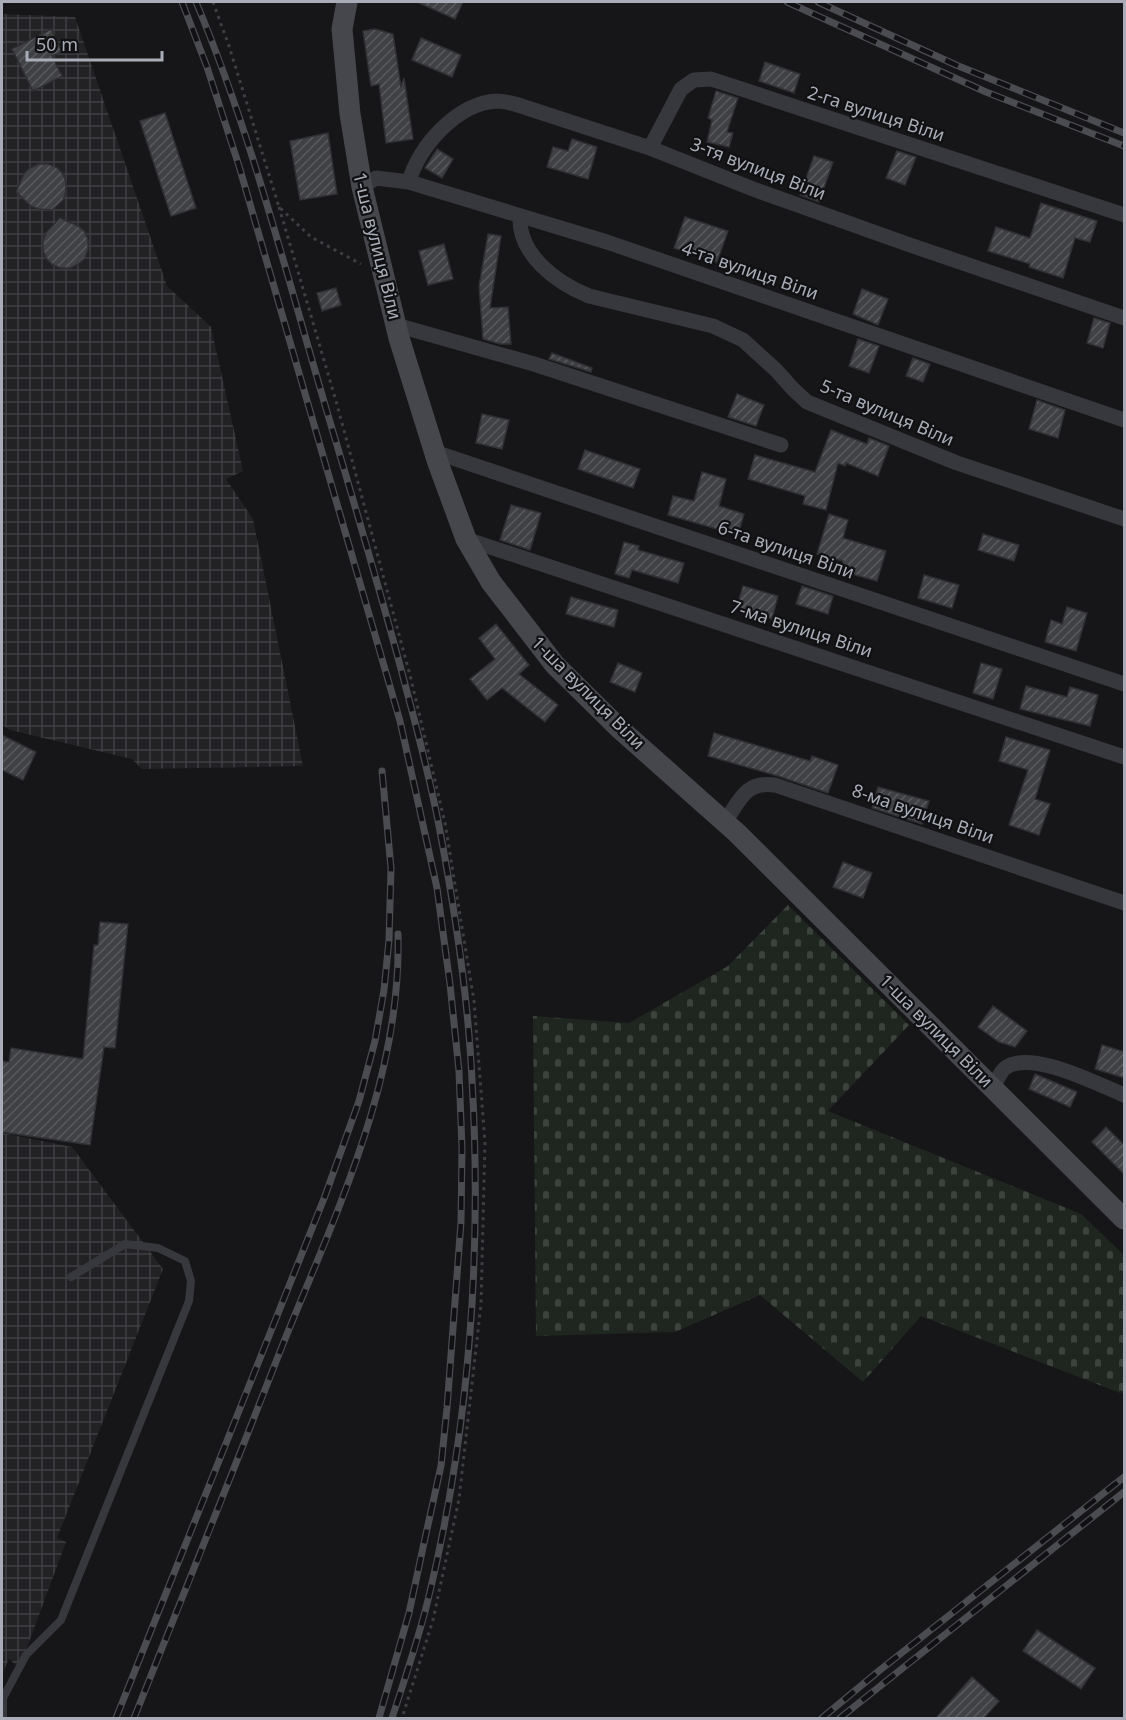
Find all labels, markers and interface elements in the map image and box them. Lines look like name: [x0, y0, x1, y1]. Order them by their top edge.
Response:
scale bar: [27, 24, 162, 62]
text: 50 m: [36, 32, 78, 56]
street label: 2-га вулиця Віли: [805, 80, 948, 147]
street label: 3-тя вулиця Віли: [687, 131, 830, 205]
street label: 1-ша вулиця Віли: [348, 170, 408, 322]
street label: 4-та вулиця Віли: [679, 235, 822, 305]
street label: 5-та вулиця Віли: [817, 373, 958, 451]
street label: 6-та вулиця Віли: [715, 514, 858, 584]
street label: 7-ма вулиця Віли: [727, 594, 876, 662]
street label: 1-ша вулиця Віли: [527, 630, 651, 754]
street label: 8-ма вулиця Віли: [849, 777, 998, 849]
street label: 1-ша вулиця Віли: [875, 968, 999, 1092]

